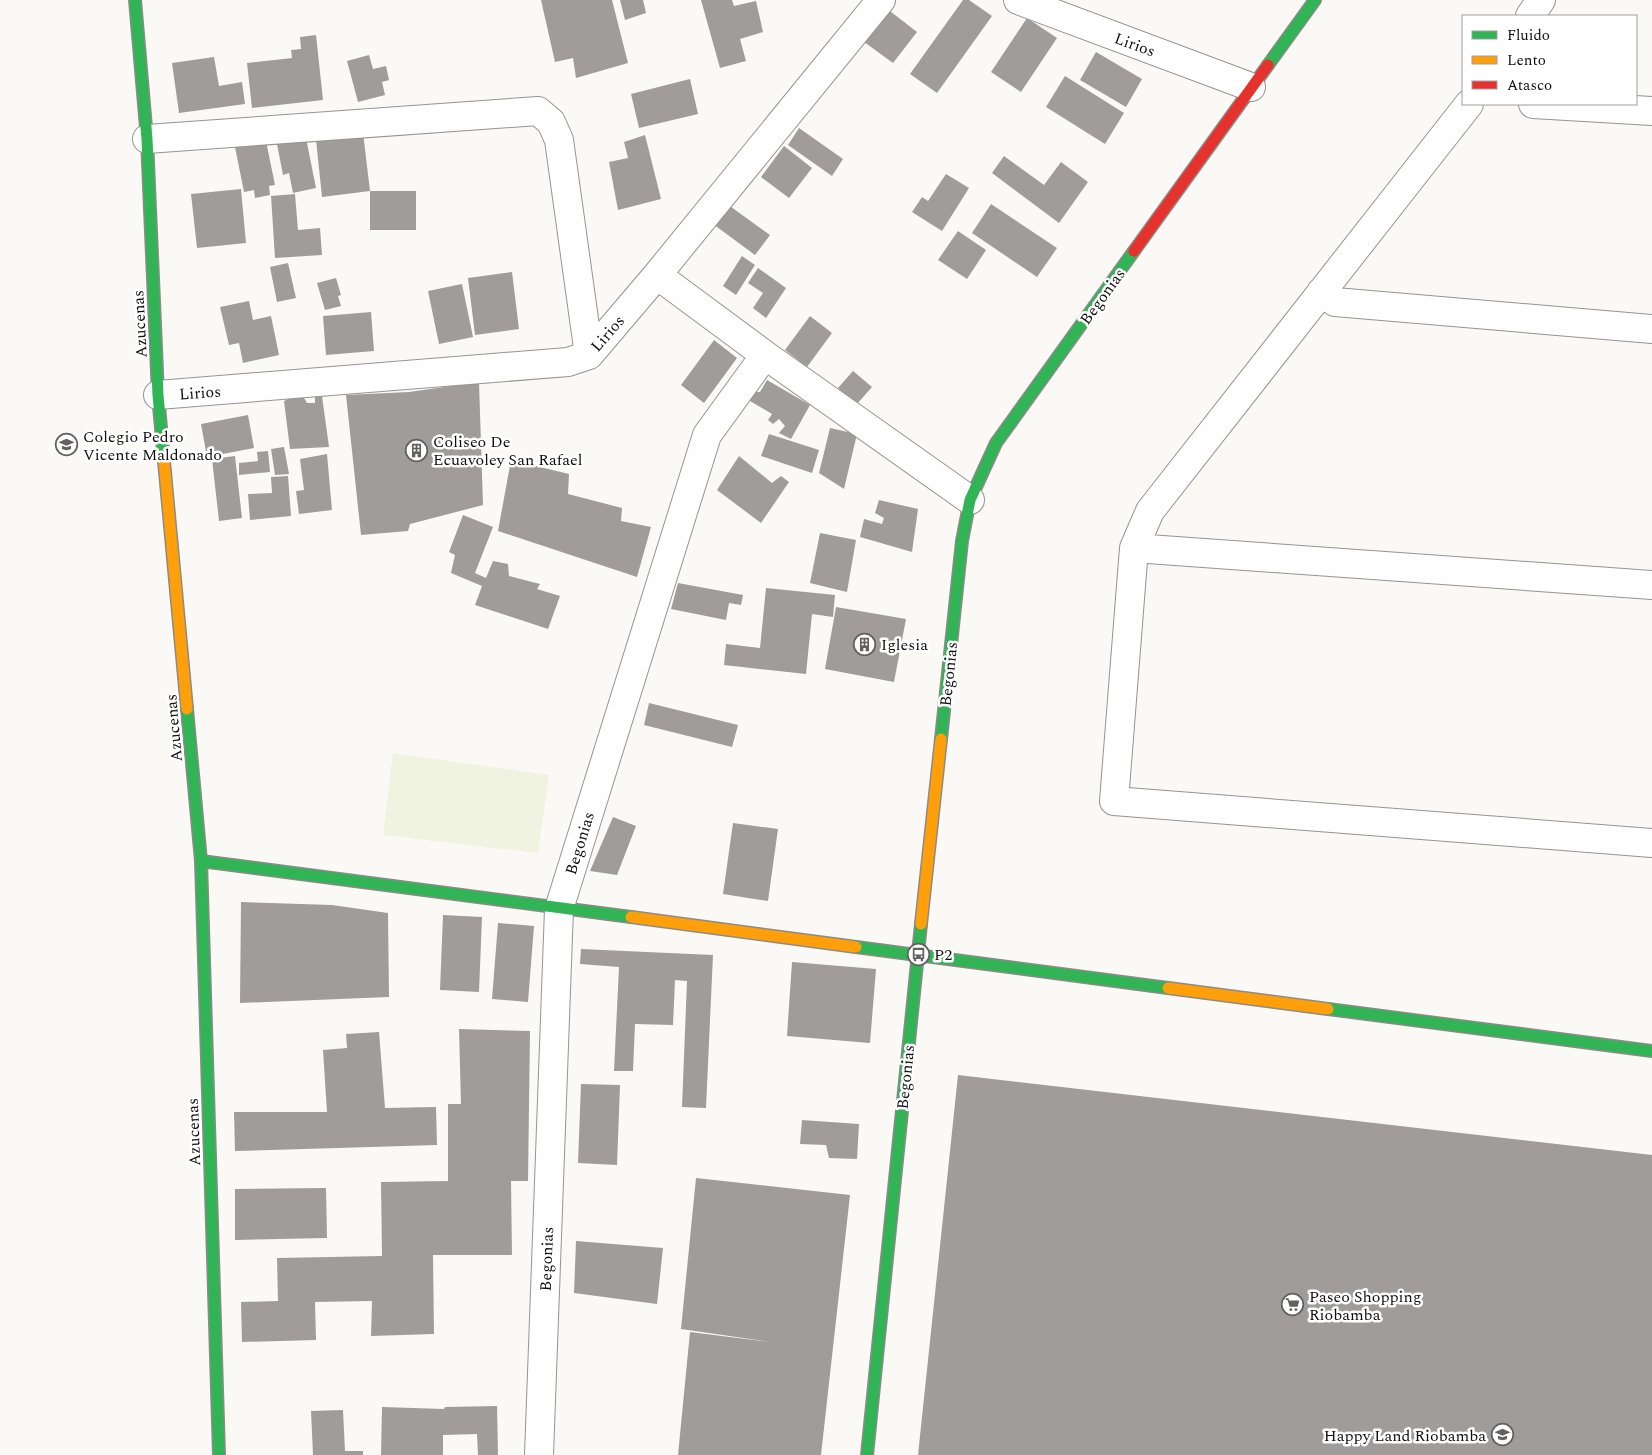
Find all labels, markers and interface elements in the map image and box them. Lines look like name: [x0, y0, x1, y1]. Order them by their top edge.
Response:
legend: [1462, 15, 1637, 105]
text: Fluido: [1507, 24, 1550, 47]
street label: Lirios: [1111, 26, 1159, 63]
text: Lento: [1507, 49, 1546, 72]
text: Atasco: [1507, 74, 1552, 97]
street label: Begonias: [1074, 263, 1132, 330]
street label: Azucenas: [126, 289, 154, 358]
street label: Lirios: [585, 310, 631, 357]
street label: Lirios: [178, 380, 222, 406]
place label: Colegio Pedro Vicente Maldonado: [83, 425, 222, 467]
place label: Coliseo De Ecuavoley San Rafael: [433, 430, 582, 472]
school or university icon: Colegio Pedro Vicente Maldonado: [55, 433, 79, 457]
building icon: Coliseo De Ecuavoley San Rafael: [405, 438, 429, 462]
building icon: Iglesia: [853, 632, 877, 656]
place label: Iglesia: [881, 633, 928, 657]
street label: Begonias: [934, 641, 964, 707]
street label: Azucenas: [159, 693, 189, 763]
street label: Begonias: [559, 809, 601, 878]
bus stop icon: P2: [906, 942, 930, 966]
place label: P2: [934, 943, 952, 967]
street label: Begonias: [891, 1044, 921, 1110]
street label: Azucenas: [181, 1098, 207, 1166]
street label: Begonias: [534, 1226, 560, 1292]
place label: Paseo Shopping Riobamba: [1309, 1285, 1422, 1327]
supermarket icon: Paseo Shopping Riobamba: [1281, 1293, 1305, 1317]
school or university icon: Happy Land Riobamba: [1490, 1423, 1514, 1447]
place label: Happy Land Riobamba: [1324, 1424, 1486, 1448]

